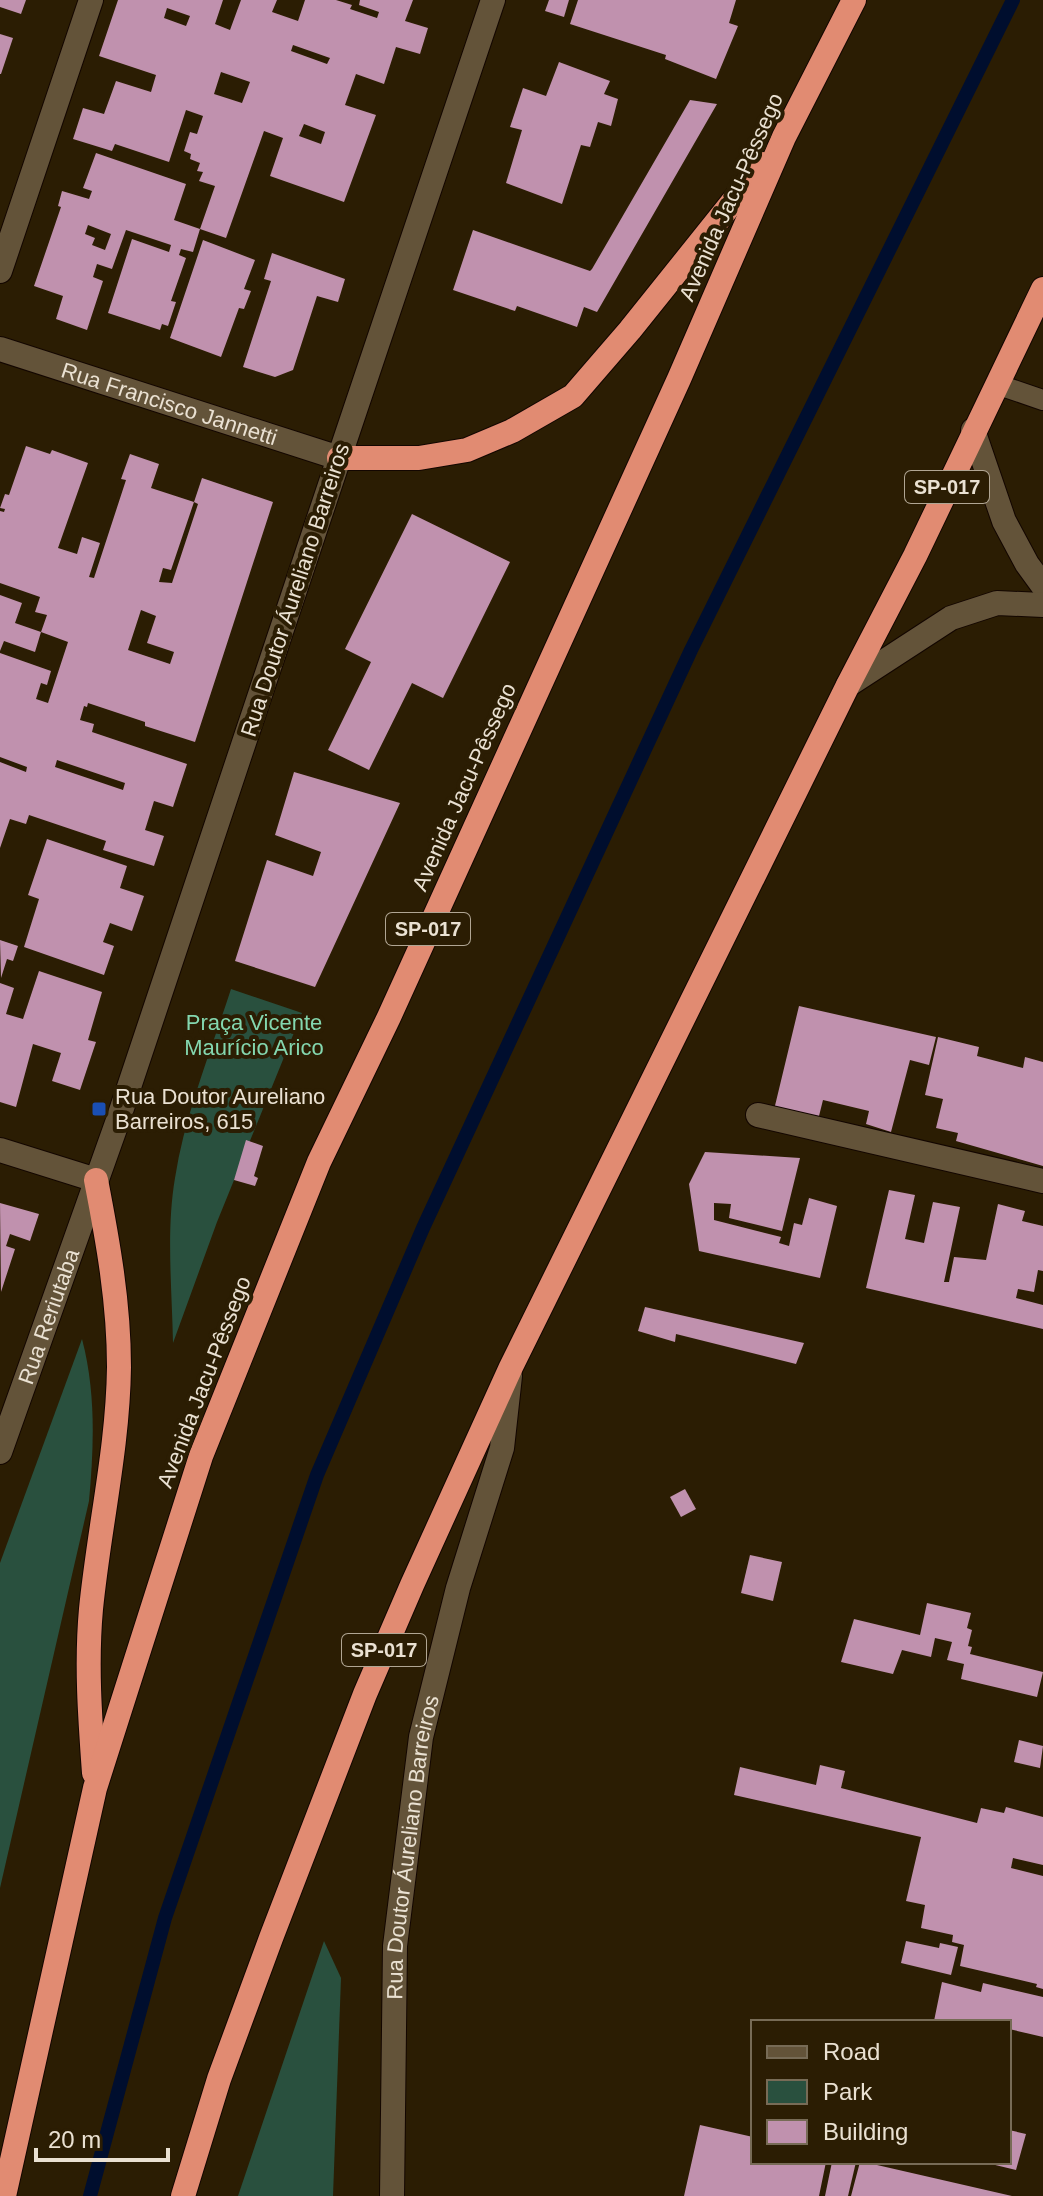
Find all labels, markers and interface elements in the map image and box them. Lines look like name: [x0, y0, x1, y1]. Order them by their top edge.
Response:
street label: Avenida Jacu-Pêssego: [674, 89, 788, 305]
street label: Rua Francisco Jannetti: [58, 357, 280, 450]
street label: Rua Doutor Áureliano Barreiros: [236, 440, 354, 740]
road number: SP-017: [905, 471, 989, 503]
street label: Avenida Jacu-Pêssego: [407, 679, 521, 895]
road number: SP-017: [386, 913, 470, 945]
park label: Praça Vicente Maurício Arico: [184, 1010, 324, 1060]
place label: Rua Doutor Aureliano Barreiros, 615: [115, 1084, 325, 1134]
marker: Rua Doutor Aureliano Barreiros, 615: [90, 1100, 108, 1118]
street label: Rua Reriutaba: [13, 1245, 84, 1387]
street label: Avenida Jacu-Pêssego: [152, 1273, 256, 1491]
road number: SP-017: [342, 1634, 426, 1666]
street label: Rua Doutor Áureliano Barreiros: [382, 1692, 443, 2000]
legend: [751, 2020, 1011, 2164]
text: Road: [823, 2038, 880, 2065]
text: Park: [823, 2078, 873, 2105]
scale bar: [36, 2112, 168, 2162]
text: Building: [823, 2118, 908, 2145]
text: 20 m: [48, 2126, 101, 2153]

